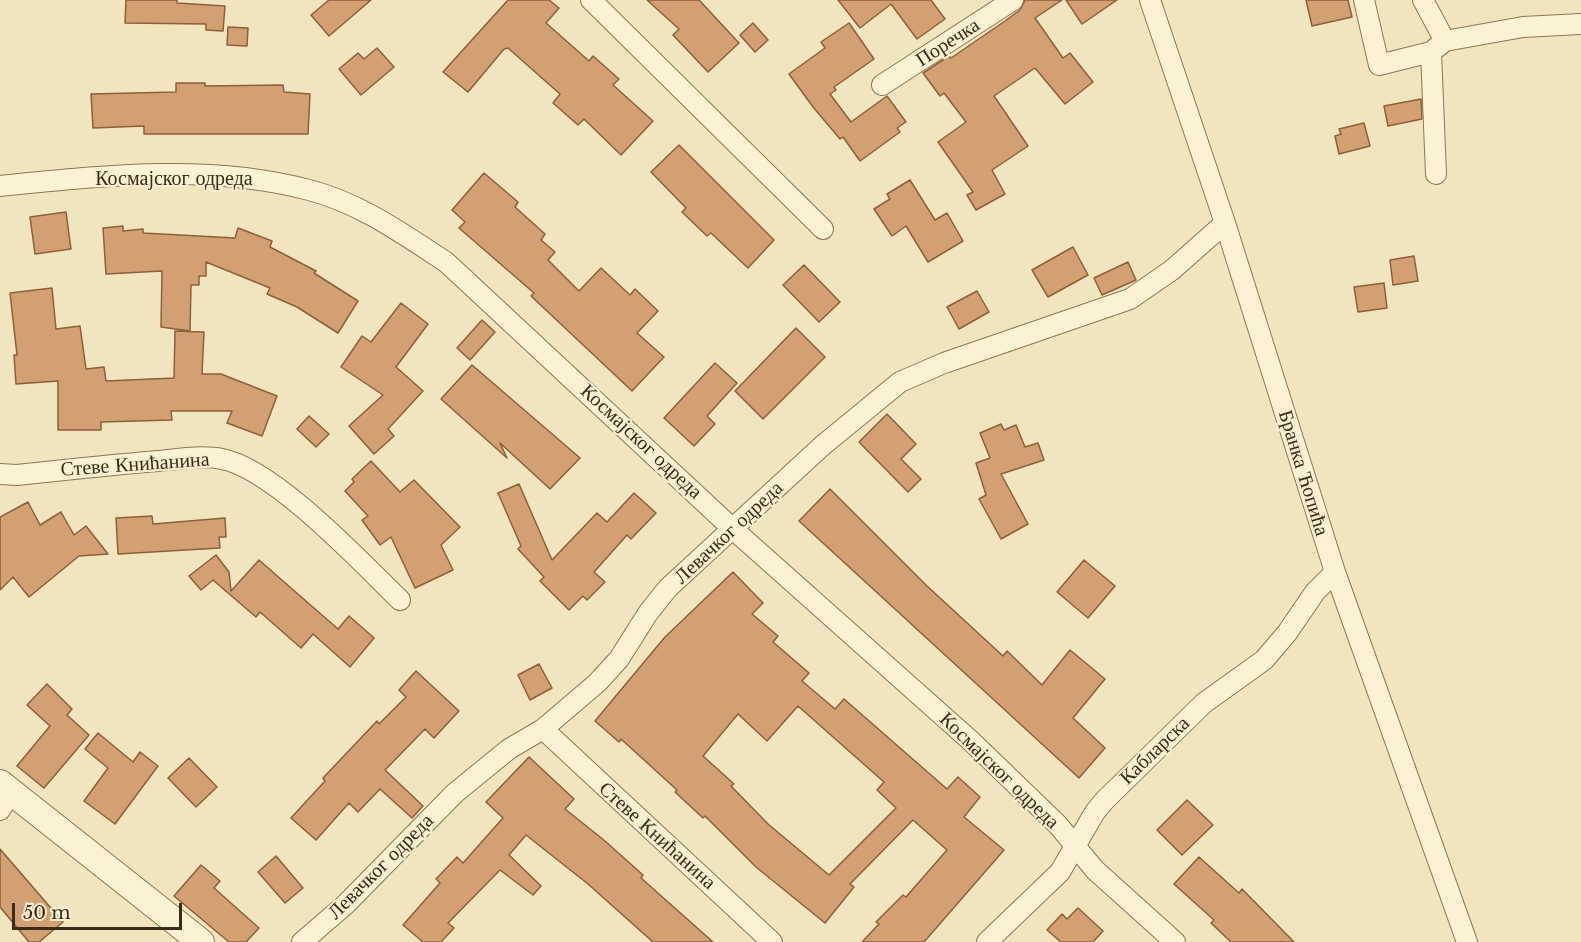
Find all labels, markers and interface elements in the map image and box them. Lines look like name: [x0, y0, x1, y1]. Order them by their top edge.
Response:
street label: Поречка: [912, 14, 984, 72]
street label: Космајског одреда: [95, 167, 253, 191]
street label: Космајског одреда: [575, 380, 707, 504]
street label: Бранка Ћопића: [1272, 407, 1334, 539]
street label: Стеве Книћанина: [60, 448, 210, 482]
street label: Левачког одреда: [670, 477, 788, 589]
street label: Космајског одреда: [934, 708, 1064, 834]
street label: Кабларска: [1115, 712, 1195, 790]
street label: Стеве Книћанина: [594, 777, 720, 895]
street label: Левачког одреда: [323, 809, 439, 925]
scale bar: [15, 891, 184, 929]
text: 50 m: [23, 902, 71, 924]

